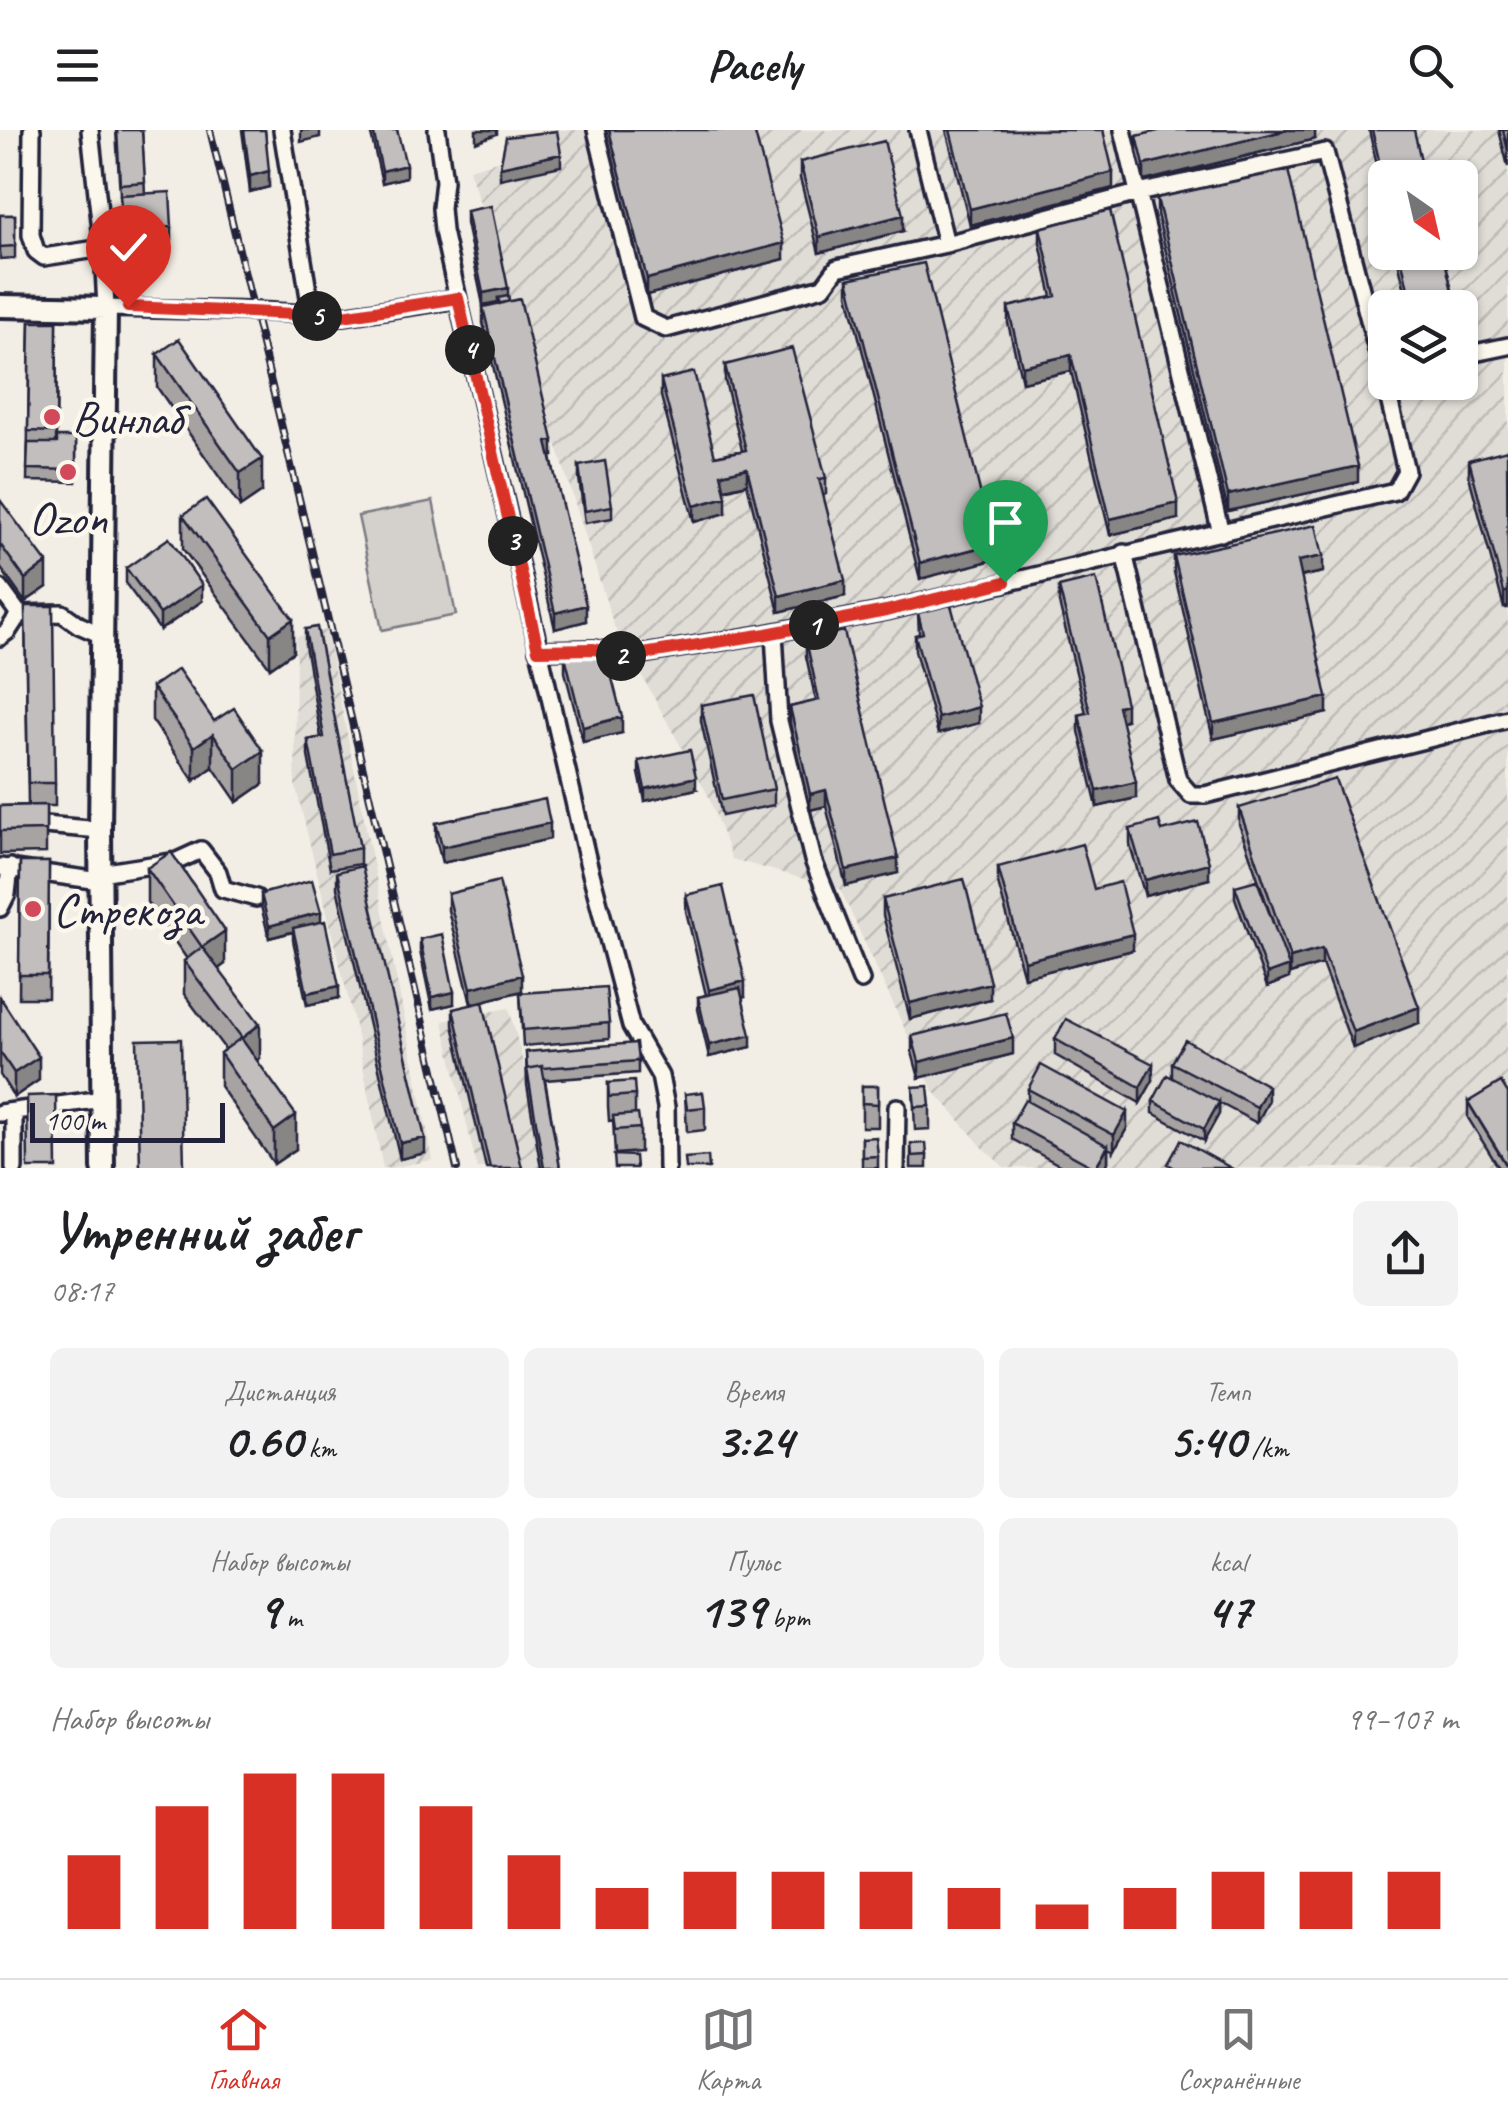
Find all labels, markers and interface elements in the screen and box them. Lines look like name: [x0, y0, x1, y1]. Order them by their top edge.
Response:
text: Pacely: [707, 37, 801, 94]
icon: menu: [50, 38, 105, 93]
icon: search: [1403, 38, 1458, 93]
north arrow: [1368, 160, 1478, 270]
map controls: [1368, 160, 1478, 400]
pin: [86, 205, 171, 308]
icon: check: [101, 220, 156, 275]
button: layers: [1368, 290, 1478, 400]
pin: 5: [292, 291, 342, 341]
text: 5: [311, 298, 323, 333]
pin: 4: [445, 325, 495, 375]
text: 4: [464, 332, 476, 367]
place label: Винлаб: [72, 388, 192, 448]
marker: Винлаб: [41, 406, 63, 428]
marker: Ozon: [57, 461, 79, 483]
pin: [963, 480, 1048, 583]
place label: Ozon: [29, 488, 108, 548]
icon: arrive: [978, 495, 1033, 550]
pin: 3: [488, 516, 538, 566]
text: 3: [507, 523, 519, 558]
pin: 1: [789, 600, 839, 650]
text: 1: [808, 607, 820, 642]
pin: 2: [596, 631, 646, 681]
text: 2: [615, 638, 627, 673]
place label: Стрекоза: [53, 880, 206, 940]
marker: Стрекоза: [22, 898, 44, 920]
scale bar: [30, 1098, 225, 1143]
text: 100 m: [45, 1103, 105, 1138]
text: Утренний забег: [50, 1197, 357, 1267]
button: share: [1353, 1201, 1458, 1306]
text: 08:17: [50, 1270, 114, 1311]
text: Дистанция: [224, 1374, 336, 1409]
text: Время: [724, 1374, 784, 1409]
text: Темп: [1206, 1374, 1251, 1409]
text: 0.60: [223, 1409, 302, 1472]
text: 3:24: [715, 1409, 793, 1472]
text: 5:40: [1168, 1409, 1245, 1472]
text: km: [302, 1430, 336, 1465]
text: /km: [1245, 1430, 1288, 1465]
text: Набор высоты: [210, 1544, 349, 1579]
text: Пульс: [727, 1544, 781, 1579]
text: kcal: [1210, 1544, 1247, 1579]
text: 9: [257, 1579, 279, 1642]
text: 139: [698, 1579, 765, 1642]
text: 47: [1206, 1579, 1251, 1642]
text: m: [279, 1600, 302, 1635]
text: bpm: [765, 1600, 810, 1635]
text: Набор высоты: [50, 1698, 209, 1739]
text: 99–107 m: [1346, 1698, 1458, 1739]
tab: Главная: [209, 2002, 279, 2097]
tab: Карта: [696, 2002, 760, 2097]
tab: Сохранённые: [1178, 2002, 1299, 2097]

